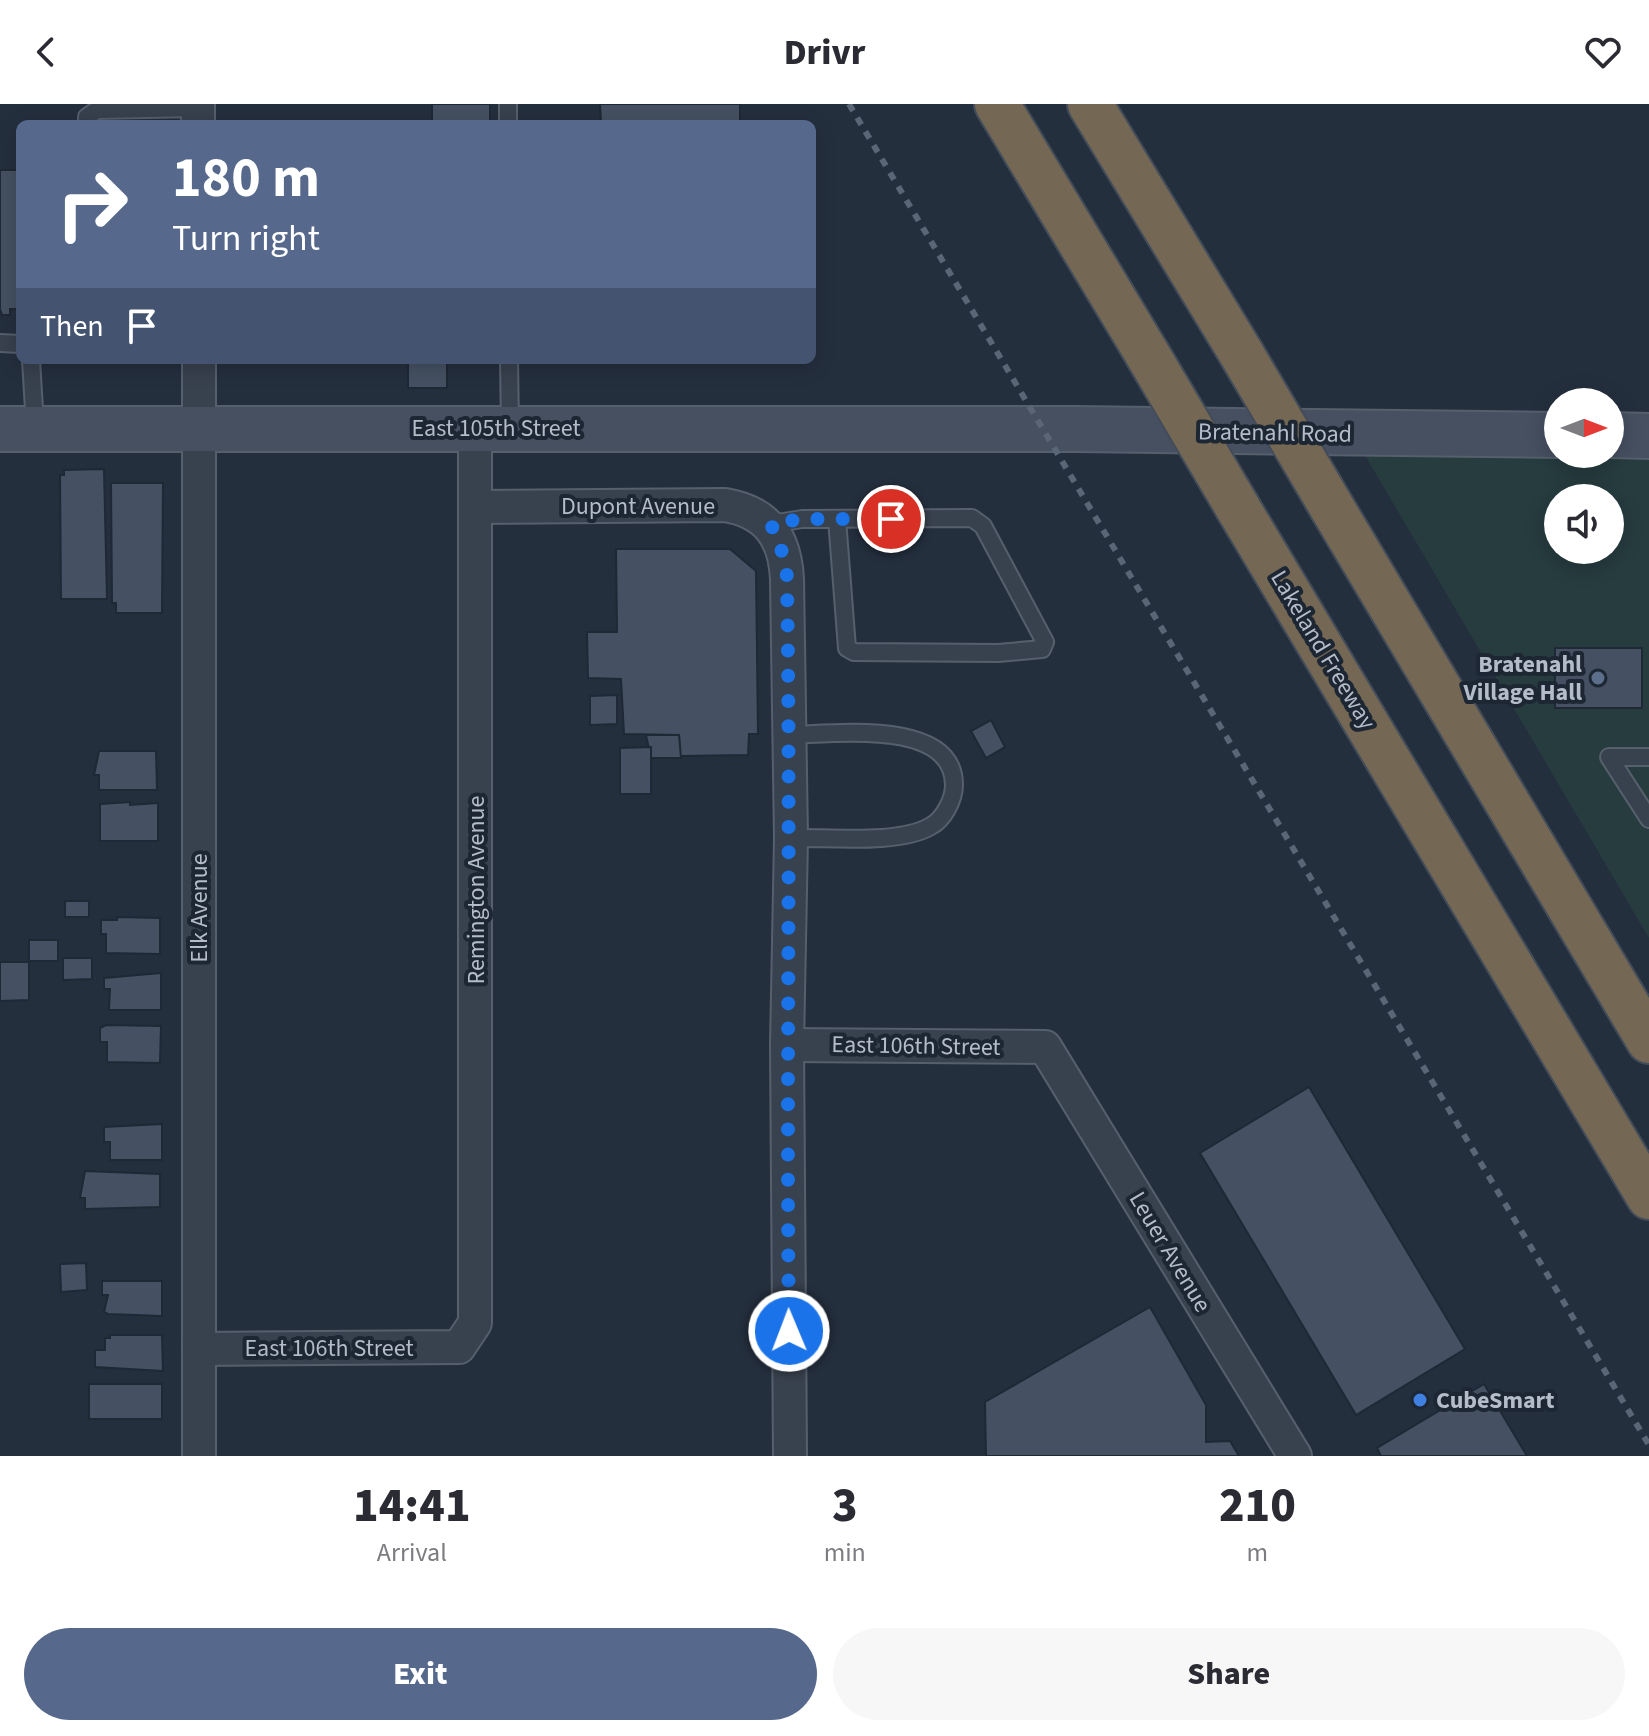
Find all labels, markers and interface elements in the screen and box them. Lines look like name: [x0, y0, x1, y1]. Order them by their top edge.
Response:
text: Drivr: [784, 27, 865, 78]
icon: back: [24, 30, 68, 74]
icon: heart: [1581, 30, 1625, 74]
text: 180 m: [172, 139, 320, 218]
icon: right: [40, 152, 144, 256]
text: Turn right: [172, 213, 320, 264]
icon: arrive: [120, 304, 164, 348]
text: Then: [40, 305, 104, 348]
north arrow: [1544, 388, 1624, 468]
map controls: [1544, 388, 1624, 564]
street label: East 105th Street: [411, 411, 581, 446]
street label: Bratenahl Road: [1198, 414, 1352, 452]
button: sound: [1544, 484, 1624, 564]
pin: [857, 485, 925, 553]
street label: Dupont Avenue: [561, 489, 715, 524]
icon: arrive: [869, 497, 913, 541]
street label: Lakeland Freeway: [1262, 564, 1384, 736]
place label: Bratenahl Village Hall: [1462, 647, 1582, 710]
marker: Bratenahl Village Hall: [1589, 669, 1607, 687]
street label: Remington Avenue: [459, 795, 494, 985]
street label: Elk Avenue: [182, 853, 217, 963]
street label: East 106th Street: [831, 1027, 1001, 1065]
street label: Leuer Avenue: [1120, 1185, 1220, 1319]
position arrow: [747, 1289, 831, 1373]
street label: East 106th Street: [244, 1331, 414, 1366]
place label: CubeSmart: [1436, 1383, 1554, 1418]
marker: CubeSmart: [1411, 1391, 1429, 1409]
text: 14:41: [353, 1472, 471, 1540]
text: 3: [832, 1472, 858, 1540]
text: 210: [1219, 1472, 1296, 1540]
text: Arrival: [377, 1534, 447, 1571]
text: min: [824, 1534, 866, 1571]
text: m: [1247, 1534, 1268, 1571]
button: Exit: [24, 1628, 817, 1720]
button: Share: [833, 1628, 1625, 1720]

